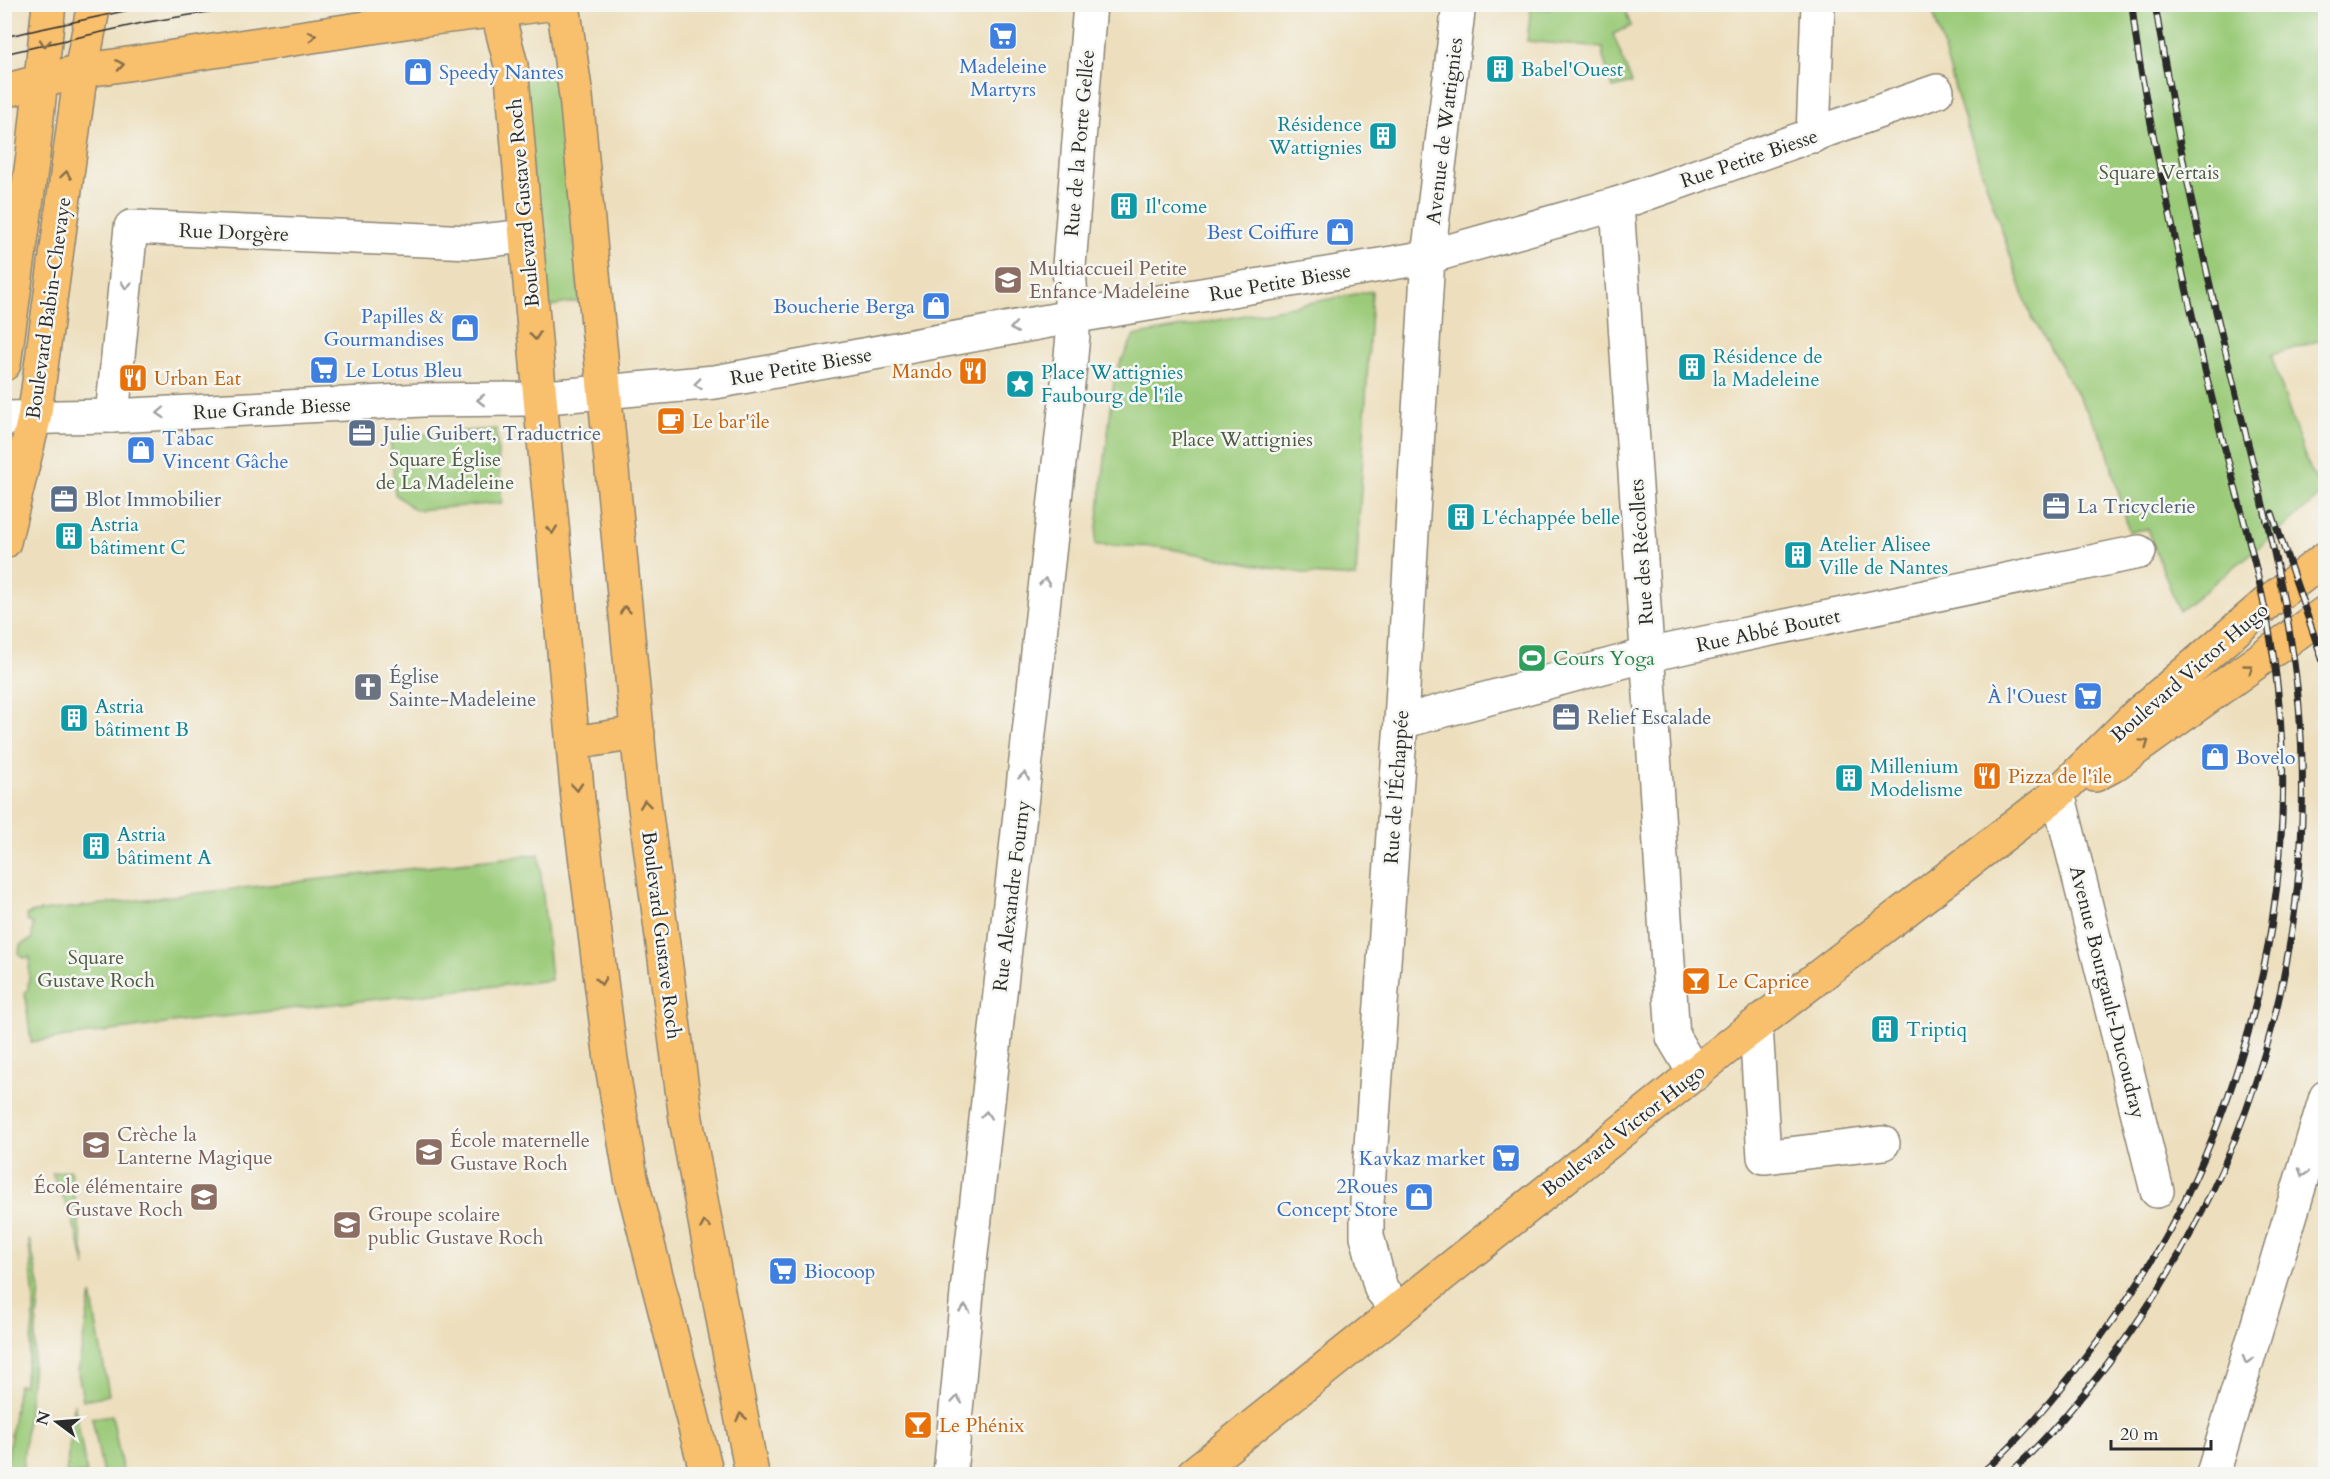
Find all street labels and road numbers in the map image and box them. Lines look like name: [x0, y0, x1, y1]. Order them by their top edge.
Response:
street label: Avenue de Wattignies: [1420, 36, 1469, 226]
street label: Rue de la Porte Gellée: [1058, 48, 1101, 238]
street label: Boulevard Gustave Roch: [501, 97, 546, 308]
street label: Rue Petite Biesse: [1677, 122, 1821, 195]
street label: Boulevard Babin-Chevaye: [20, 195, 77, 421]
street label: Rue Dorgère: [178, 217, 290, 248]
street label: Rue Petite Biesse: [1207, 257, 1353, 308]
street label: Rue Petite Biesse: [728, 341, 874, 392]
street label: Rue Grande Biesse: [192, 391, 352, 426]
street label: Rue des Récollets: [1623, 478, 1660, 626]
street label: Boulevard Victor Hugo: [2105, 596, 2274, 748]
street label: Rue Abbé Boutet: [1694, 602, 1843, 659]
street label: Rue de l'Échappée: [1378, 709, 1415, 865]
street label: Rue Alexandre Fourny: [986, 798, 1037, 993]
street label: Boulevard Gustave Roch: [635, 829, 688, 1041]
street label: Avenue Bourgault-Ducoudray: [2063, 863, 2152, 1122]
street label: Boulevard Victor Hugo: [1536, 1058, 1711, 1203]

